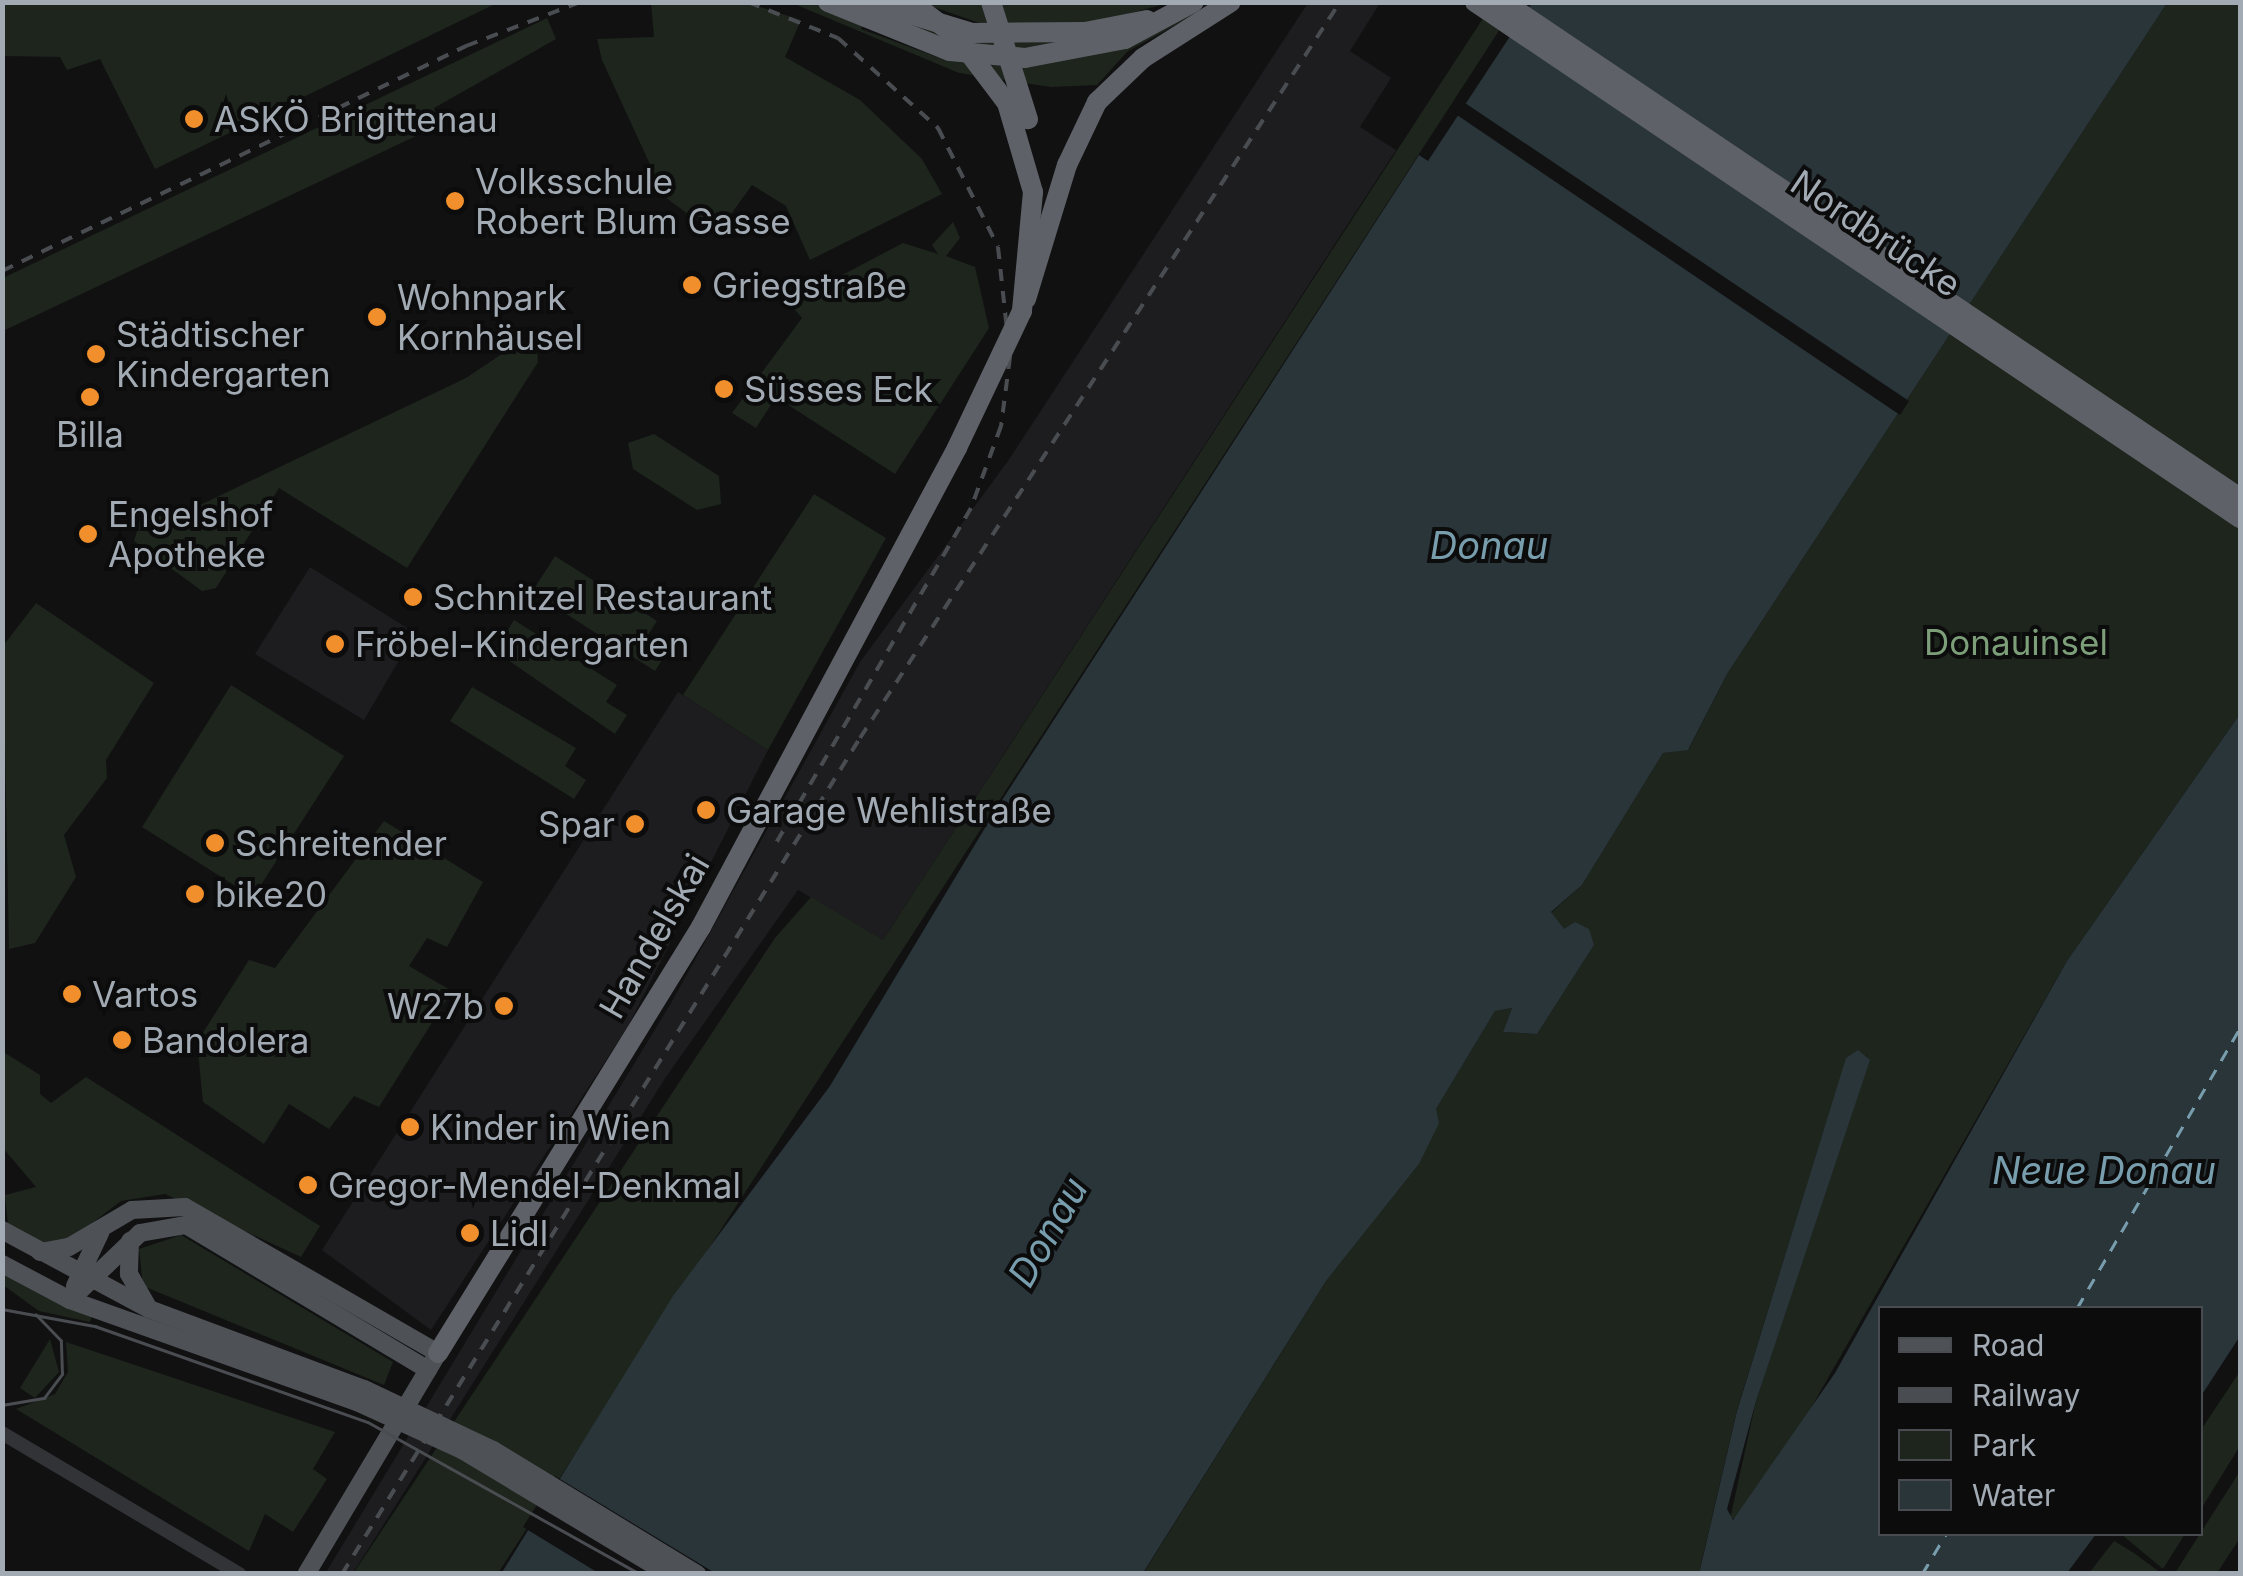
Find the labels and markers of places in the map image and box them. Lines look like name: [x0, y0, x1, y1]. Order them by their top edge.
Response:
place label: ASKÖ Brigittenau: [214, 98, 498, 140]
marker: ASKÖ Brigittenau: [183, 108, 205, 130]
place label: Volksschule Robert Blum Gasse: [475, 160, 791, 242]
marker: Volksschule Robert Blum Gasse: [444, 190, 466, 212]
place label: Griegstraße: [712, 264, 907, 306]
marker: Griegstraße: [681, 274, 703, 296]
place label: Wohnpark Kornhäusel: [397, 276, 583, 358]
marker: Wohnpark Kornhäusel: [366, 306, 388, 328]
place label: Städtischer Kindergarten: [116, 313, 331, 395]
marker: Städtischer Kindergarten: [85, 343, 107, 365]
place label: Süsses Eck: [744, 368, 933, 410]
marker: Süsses Eck: [713, 378, 735, 400]
marker: Billa: [79, 386, 101, 408]
place label: Billa: [56, 413, 124, 455]
place label: Engelshof Apotheke: [108, 493, 273, 575]
marker: Engelshof Apotheke: [77, 523, 99, 545]
place label: Schnitzel Restaurant: [433, 576, 772, 618]
marker: Schnitzel Restaurant: [402, 586, 424, 608]
place label: Fröbel-Kindergarten: [355, 623, 689, 665]
marker: Fröbel-Kindergarten: [324, 633, 346, 655]
place label: Garage Wehlistraße: [726, 789, 1052, 831]
marker: Garage Wehlistraße: [695, 799, 717, 821]
place label: Spar: [538, 803, 615, 845]
marker: Spar: [624, 813, 646, 835]
place label: Schreitender: [235, 822, 447, 864]
marker: Schreitender: [204, 832, 226, 854]
place label: bike20: [215, 873, 327, 915]
marker: bike20: [184, 883, 206, 905]
place label: Vartos: [92, 973, 198, 1015]
marker: Vartos: [61, 983, 83, 1005]
place label: W27b: [387, 985, 484, 1027]
marker: W27b: [493, 995, 515, 1017]
place label: Bandolera: [142, 1019, 309, 1061]
marker: Bandolera: [111, 1029, 133, 1051]
place label: Kinder in Wien: [430, 1106, 671, 1148]
marker: Kinder in Wien: [399, 1116, 421, 1138]
place label: Gregor-Mendel-Denkmal: [328, 1164, 741, 1206]
marker: Gregor-Mendel-Denkmal: [297, 1174, 319, 1196]
place label: Lidl: [490, 1212, 548, 1254]
marker: Lidl: [459, 1222, 481, 1244]

